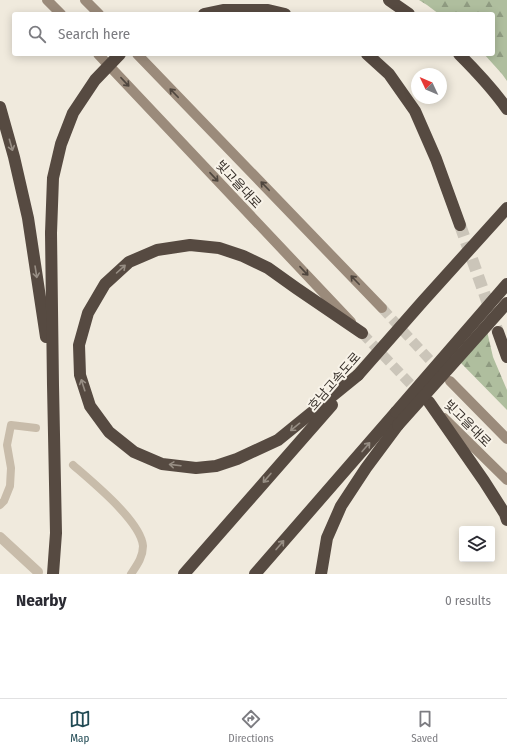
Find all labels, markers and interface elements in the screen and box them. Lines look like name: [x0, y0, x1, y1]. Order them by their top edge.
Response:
search box: [12, 12, 495, 56]
icon: search: [26, 23, 48, 45]
text: Search here: [58, 25, 130, 43]
north arrow: [411, 68, 447, 104]
one-way arrow: [120, 77, 130, 87]
one-way arrow: [170, 87, 179, 98]
one-way arrow: [8, 138, 15, 151]
street label: 빛고을대로: [213, 157, 265, 211]
one-way arrow: [210, 172, 219, 182]
one-way arrow: [260, 181, 269, 191]
one-way arrow: [32, 265, 40, 278]
one-way arrow: [116, 265, 127, 274]
one-way arrow: [299, 266, 308, 276]
one-way arrow: [350, 275, 360, 285]
street label: 호남고속도로: [305, 349, 364, 413]
one-way arrow: [79, 379, 86, 392]
street label: 빛고을대로: [441, 397, 494, 450]
one-way arrow: [290, 422, 301, 431]
one-way arrow: [361, 441, 370, 452]
one-way arrow: [169, 461, 182, 469]
one-way arrow: [263, 473, 272, 483]
map controls: [459, 526, 495, 562]
button: layers: [459, 526, 495, 562]
one-way arrow: [276, 539, 285, 550]
text: Nearby: [16, 590, 67, 611]
text: 0 results: [445, 593, 491, 608]
tab: Map: [69, 708, 91, 745]
tab: Directions: [228, 708, 274, 745]
tab: Saved: [411, 708, 438, 745]

